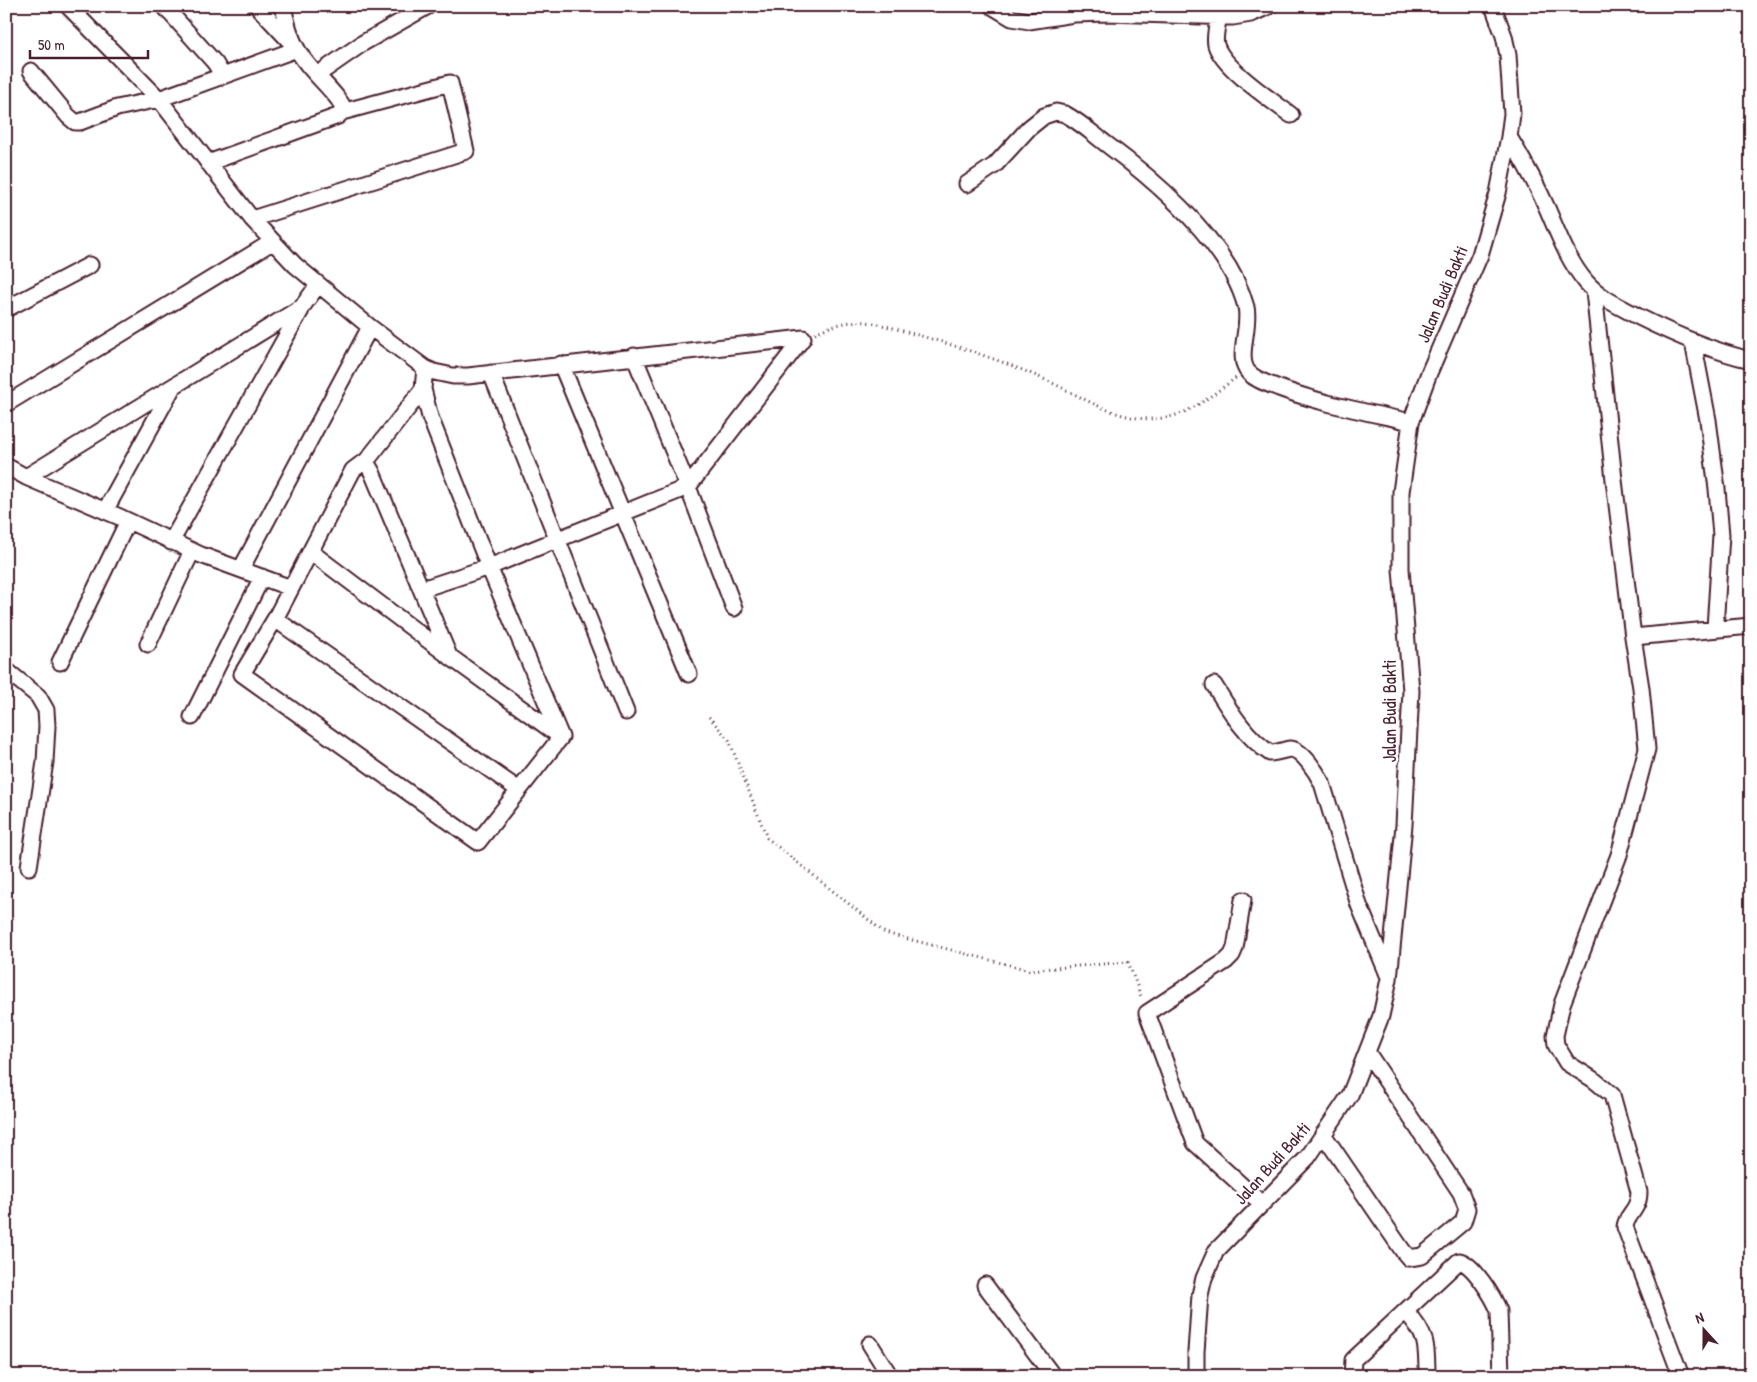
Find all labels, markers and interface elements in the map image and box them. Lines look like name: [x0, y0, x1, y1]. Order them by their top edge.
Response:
scale bar: [30, 28, 148, 60]
text: 50 m: [38, 34, 65, 55]
street label: Jalan Budi Bakti: [1410, 242, 1474, 346]
street label: Jalan Budi Bakti: [1377, 659, 1402, 763]
street label: Jalan Budi Bakti: [1228, 1116, 1316, 1210]
north arrow: [1680, 1304, 1730, 1354]
text: N: [1692, 1307, 1707, 1328]

